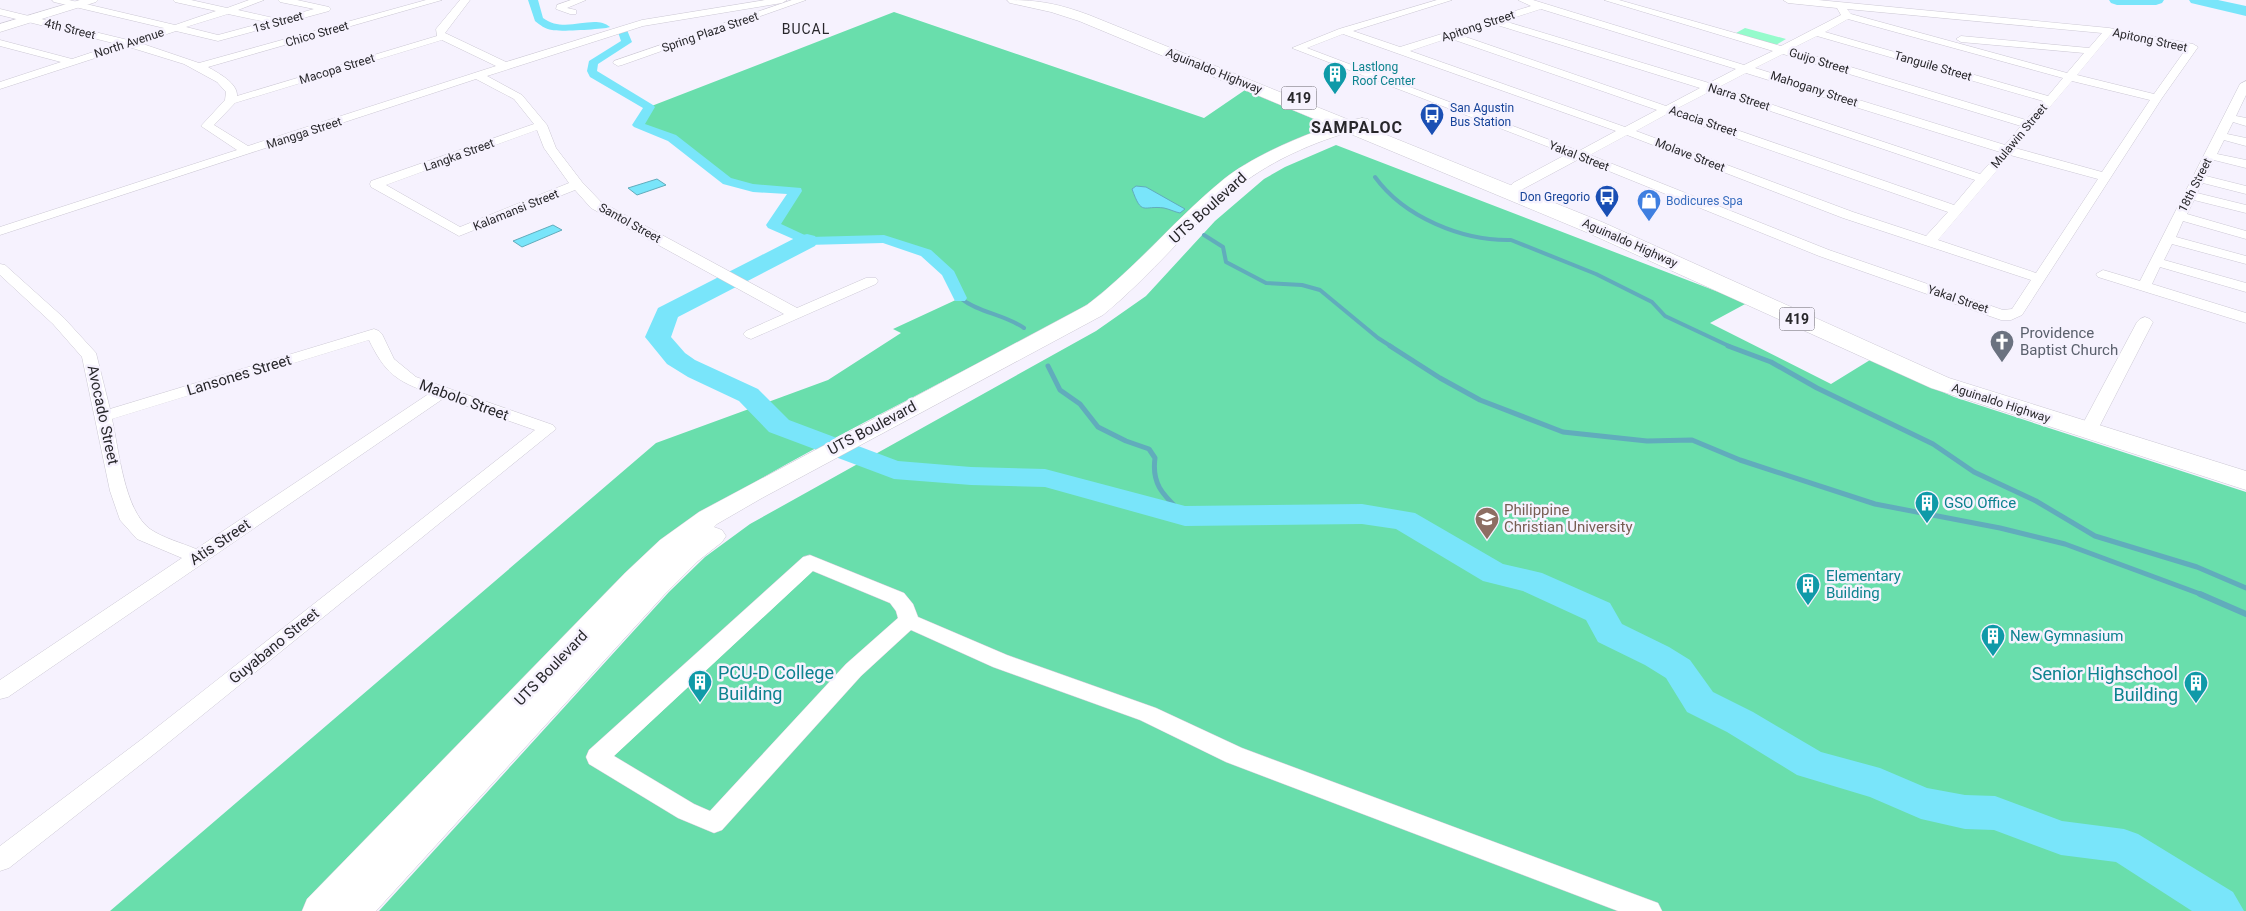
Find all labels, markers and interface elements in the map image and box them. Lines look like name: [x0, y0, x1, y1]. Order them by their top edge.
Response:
street label: Apitong Street: [1440, 8, 1516, 44]
street label: 1st Street: [251, 9, 305, 35]
street label: Spring Plaza Street: [660, 9, 760, 55]
street label: 4th Street: [43, 16, 97, 42]
street label: Chico Street: [284, 18, 350, 50]
district label: BUCAL: [782, 21, 830, 37]
street label: North Avenue: [92, 25, 166, 61]
street label: Apitong Street: [2111, 25, 2189, 55]
street label: Aguinaldo Highway: [1164, 45, 1265, 97]
street label: Guijo Street: [1787, 45, 1851, 77]
street label: Tanguile Street: [1893, 48, 1973, 84]
street label: Macopa Street: [298, 51, 376, 87]
place label: Lastlong Roof Center: [1352, 60, 1415, 88]
building icon: Lastlong Roof Center: [1322, 61, 1348, 95]
street label: Mahogany Street: [1769, 68, 1859, 110]
street label: Narra Street: [1706, 80, 1772, 114]
road number: 419: [1282, 86, 1316, 110]
place label: San Agustin Bus Station: [1450, 101, 1514, 129]
street label: Mulawin Street: [1988, 101, 2050, 171]
bus stop icon: San Agustin Bus Station: [1419, 102, 1445, 136]
street label: Acacia Street: [1667, 103, 1739, 139]
street label: Mangga Street: [265, 114, 343, 152]
district label: SAMPALOC: [1311, 118, 1403, 137]
street label: Molave Street: [1653, 135, 1727, 175]
street label: Langka Street: [422, 136, 496, 174]
street label: Yakal Street: [1547, 138, 1611, 174]
street label: 18th Street: [2175, 156, 2215, 214]
street label: UTS Boulevard: [1166, 169, 1250, 247]
bus stop icon: Don Gregorio: [1594, 184, 1620, 218]
street label: Kalamansi Street: [471, 186, 561, 234]
shop icon: Bodicures Spa: [1636, 188, 1662, 222]
place label: Don Gregorio: [1520, 190, 1590, 204]
place label: Bodicures Spa: [1666, 194, 1743, 208]
street label: Santol Street: [597, 200, 663, 246]
street label: Aguinaldo Highway: [1580, 216, 1680, 270]
street label: Yakal Street: [1926, 282, 1990, 316]
road number: 419: [1780, 308, 1814, 330]
place label: Providence Baptist Church: [2020, 324, 2118, 359]
church icon: Providence Baptist Church: [1989, 329, 2015, 363]
street label: Lansones Street: [185, 351, 293, 399]
street label: Avocado Street: [84, 364, 122, 467]
street label: Mabolo Street: [417, 376, 511, 425]
street label: Aguinaldo Highway: [1950, 380, 2052, 426]
street label: UTS Boulevard: [825, 397, 919, 459]
building icon: GSO Office: [1914, 490, 1940, 524]
place label: GSO Office: [1944, 494, 2016, 512]
place label: Philippine Christian University: [1504, 501, 1632, 536]
school or university icon: Philippine Christian University: [1474, 506, 1500, 540]
street label: Atis Street: [186, 515, 254, 569]
place label: Elementary Building: [1826, 567, 1901, 602]
building icon: Elementary Building: [1795, 572, 1821, 606]
street label: Guyabano Street: [225, 604, 323, 688]
building icon: New Gymnasium: [1980, 623, 2006, 657]
street label: UTS Boulevard: [511, 627, 591, 709]
place label: New Gymnasium: [2010, 627, 2123, 645]
place label: PCU-D College Building: [718, 662, 834, 704]
place label: Senior Highschool Building: [2032, 663, 2178, 705]
building icon: PCU-D College Building: [687, 669, 713, 703]
building icon: Senior Highschool Building: [2183, 670, 2209, 704]

